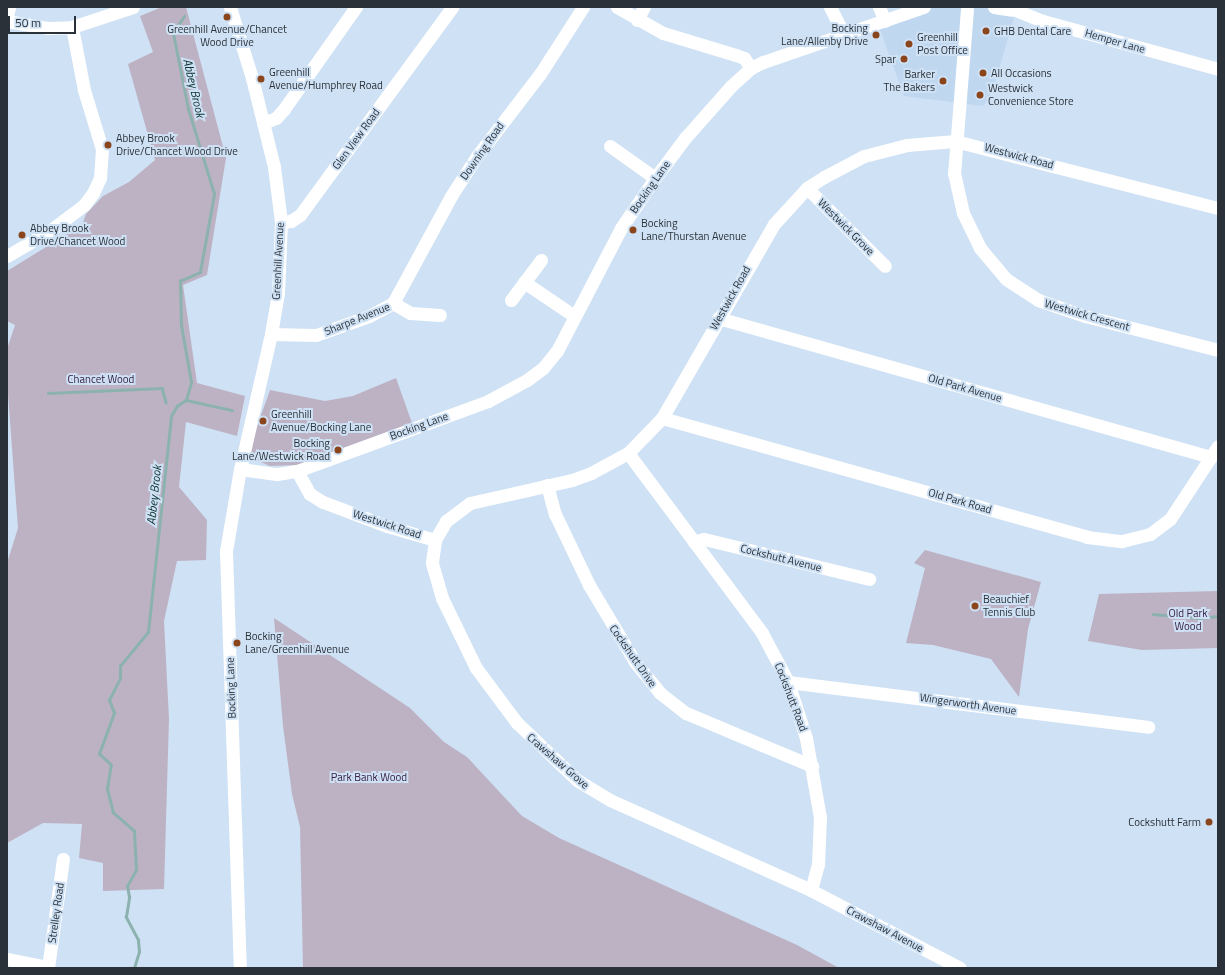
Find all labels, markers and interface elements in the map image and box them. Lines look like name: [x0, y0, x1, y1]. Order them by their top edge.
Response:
scale bar: [10, 8, 78, 34]
marker: Greenhill Avenue/Chancet Wood Drive: [222, 12, 232, 22]
text: 50 m: [15, 13, 41, 32]
place label: Bocking Lane/Allenby Drive: [781, 22, 868, 48]
place label: Greenhill Avenue/Chancet Wood Drive: [167, 23, 287, 49]
place label: GHB Dental Care: [994, 24, 1071, 38]
marker: GHB Dental Care: [981, 26, 991, 36]
street label: Hemper Lane: [1083, 26, 1147, 56]
marker: Bocking Lane/Allenby Drive: [871, 30, 881, 40]
place label: Greenhill Post Office: [917, 31, 968, 57]
marker: Greenhill Post Office: [904, 39, 914, 49]
place label: Spar: [875, 52, 896, 66]
marker: Spar: [899, 54, 909, 64]
water label: Abbey Brook: [180, 57, 208, 119]
place label: Greenhill Avenue/Humphrey Road: [269, 66, 383, 92]
place label: All Occasions: [991, 66, 1052, 80]
place label: Barker The Bakers: [883, 68, 935, 94]
marker: All Occasions: [978, 68, 988, 78]
marker: Greenhill Avenue/Humphrey Road: [256, 74, 266, 84]
marker: Barker The Bakers: [938, 76, 948, 86]
place label: Westwick Convenience Store: [988, 82, 1074, 108]
marker: Westwick Convenience Store: [975, 90, 985, 100]
street label: Glen View Road: [329, 106, 383, 172]
street label: Downing Road: [457, 120, 507, 182]
place label: Abbey Brook Drive/Chancet Wood Drive: [116, 132, 238, 158]
marker: Abbey Brook Drive/Chancet Wood Drive: [103, 140, 113, 150]
street label: Westwick Road: [983, 140, 1055, 172]
street label: Bocking Lane: [627, 158, 673, 216]
street label: Westwick Grove: [815, 196, 877, 258]
place label: Bocking Lane/Thurstan Avenue: [641, 217, 746, 243]
place label: Abbey Brook Drive/Chancet Wood: [30, 222, 125, 248]
street label: Greenhill Avenue: [269, 222, 287, 300]
marker: Bocking Lane/Thurstan Avenue: [628, 225, 638, 235]
marker: Abbey Brook Drive/Chancet Wood: [17, 230, 27, 240]
street label: Westwick Road: [707, 264, 753, 332]
street label: Westwick Crescent: [1043, 297, 1131, 333]
street label: Sharpe Avenue: [322, 300, 392, 338]
street label: Old Park Avenue: [927, 371, 1003, 405]
park label: Chancet Wood: [68, 372, 134, 386]
place label: Greenhill Avenue/Bocking Lane: [271, 408, 371, 434]
street label: Bocking Lane: [388, 409, 450, 443]
marker: Greenhill Avenue/Bocking Lane: [258, 416, 268, 426]
place label: Bocking Lane/Westwick Road: [232, 437, 330, 463]
marker: Bocking Lane/Westwick Road: [333, 445, 343, 455]
water label: Abbey Brook: [144, 464, 164, 526]
street label: Old Park Road: [927, 486, 993, 516]
street label: Westwick Road: [351, 507, 423, 541]
street label: Cockshutt Avenue: [739, 542, 823, 574]
place label: Beauchief Tennis Club: [983, 593, 1035, 619]
marker: Beauchief Tennis Club: [970, 601, 980, 611]
park label: Old Park Wood: [1168, 607, 1208, 633]
street label: Cockshutt Drive: [607, 622, 659, 690]
place label: Bocking Lane/Greenhill Avenue: [245, 630, 349, 656]
marker: Bocking Lane/Greenhill Avenue: [232, 638, 242, 648]
street label: Bocking Lane: [223, 657, 239, 719]
street label: Cockshutt Road: [772, 661, 810, 733]
street label: Wingerworth Avenue: [919, 691, 1017, 717]
street label: Crawshaw Grove: [524, 730, 592, 792]
park label: Park Bank Wood: [331, 770, 407, 784]
place label: Cockshutt Farm: [1128, 815, 1201, 829]
marker: Cockshutt Farm: [1204, 817, 1214, 827]
street label: Strelley Road: [45, 882, 67, 944]
street label: Crawshaw Avenue: [844, 903, 926, 955]

